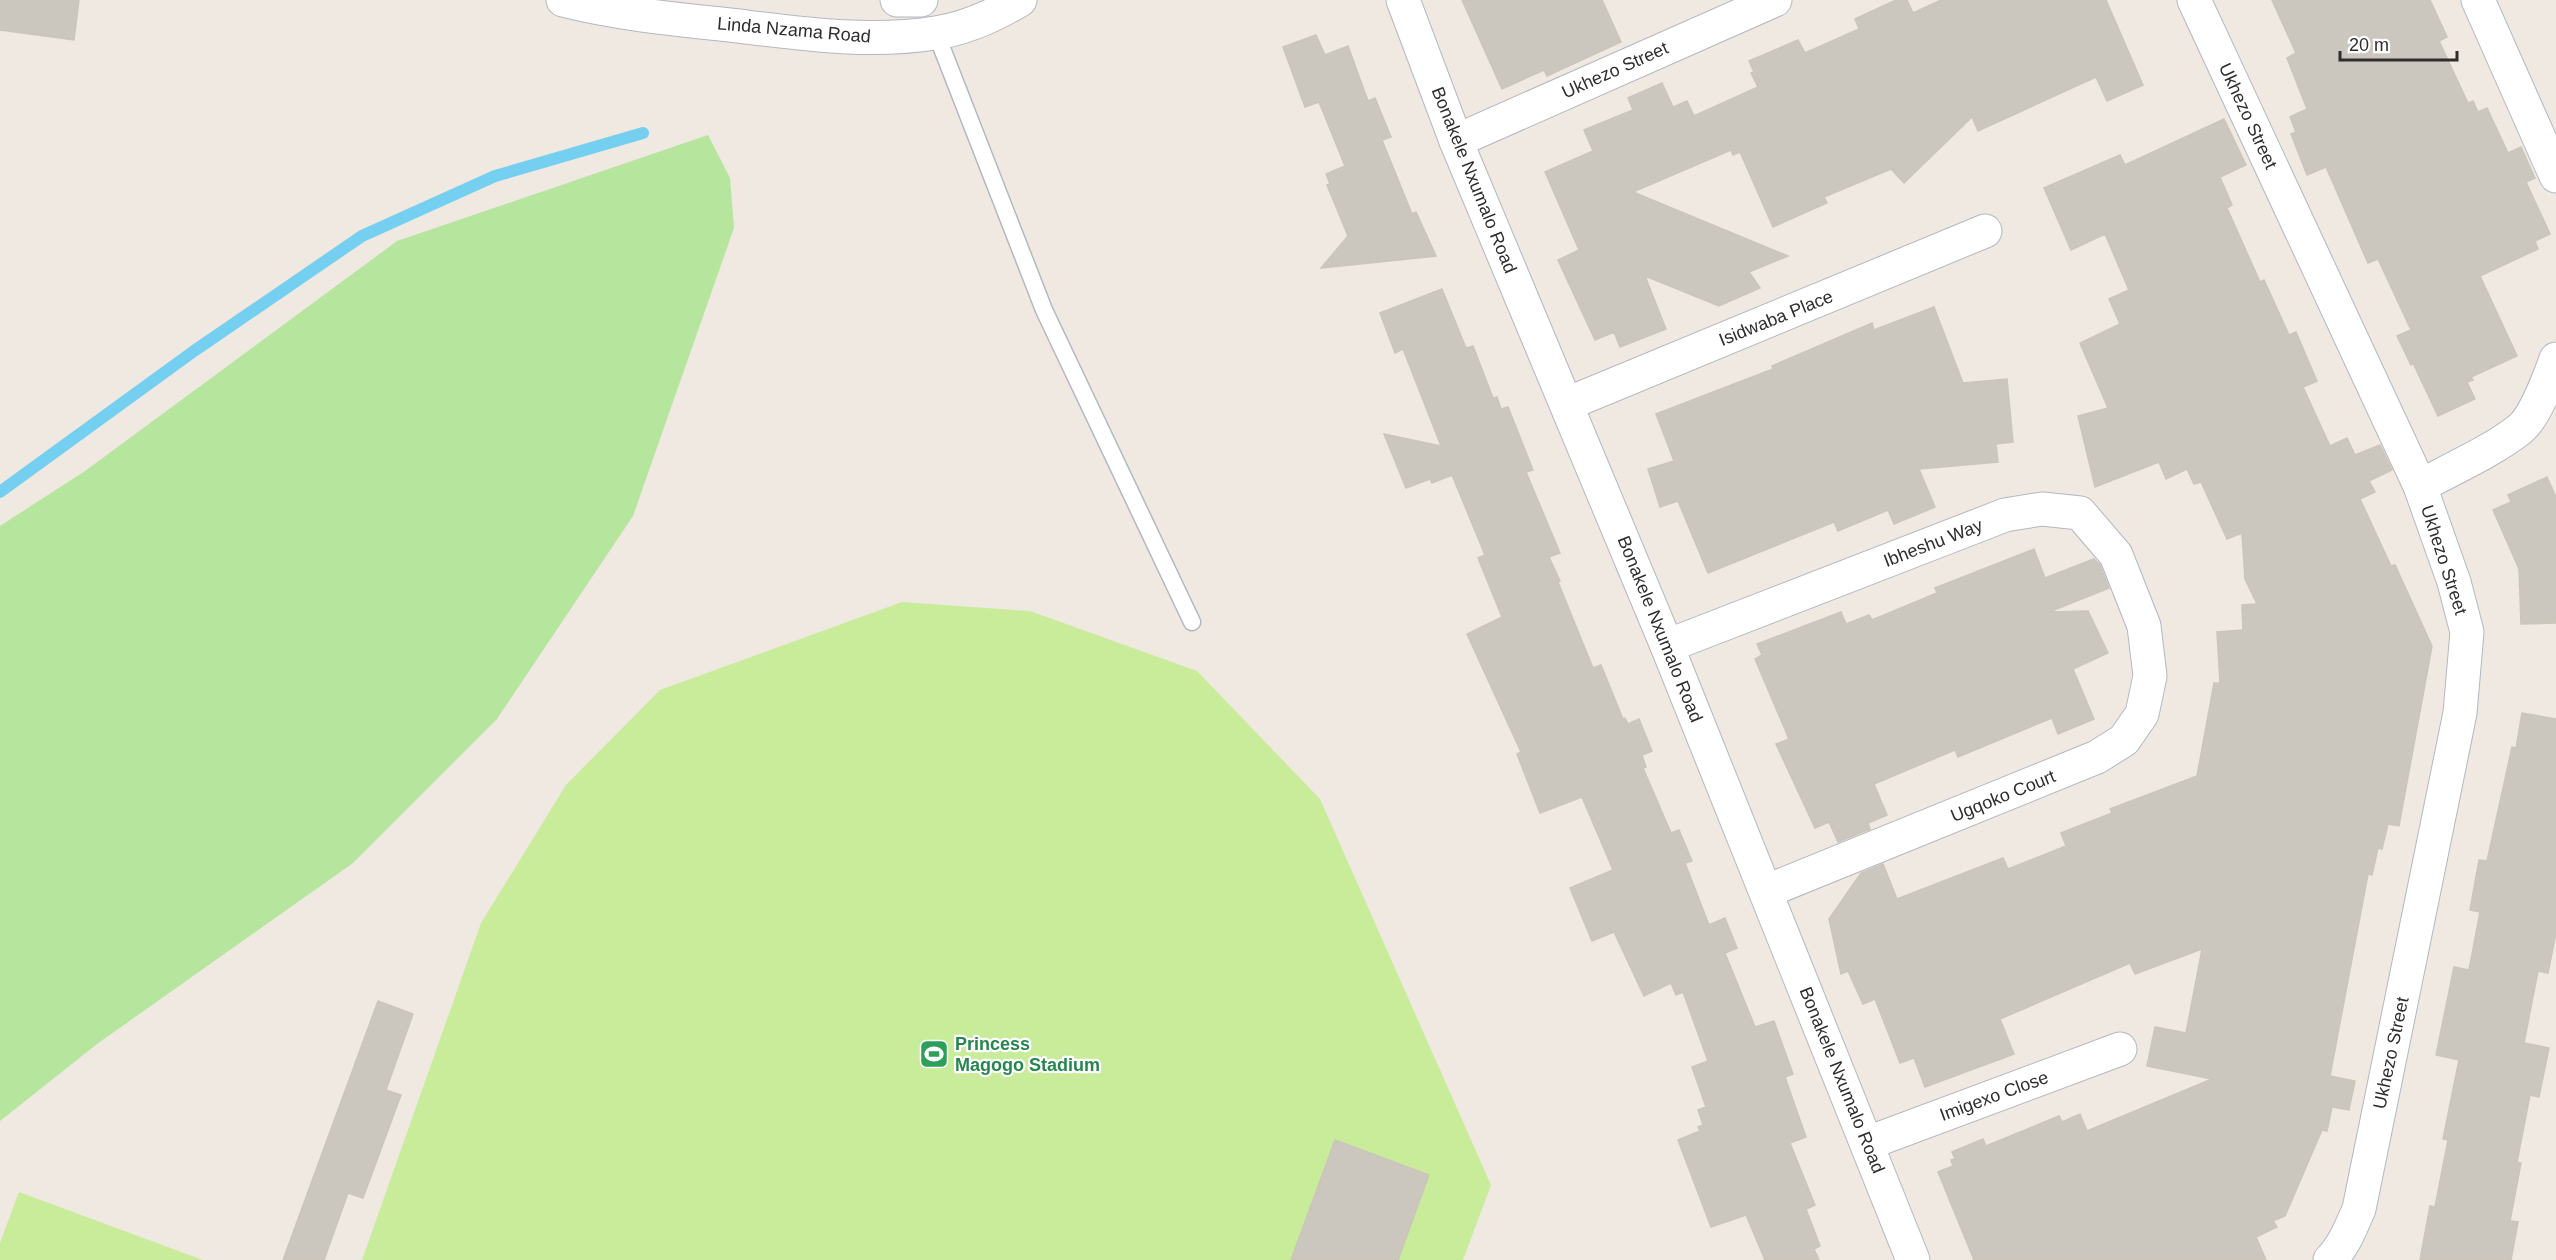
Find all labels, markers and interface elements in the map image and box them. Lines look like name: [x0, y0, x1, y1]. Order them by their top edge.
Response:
street label: Linda Nzama Road: [716, 13, 872, 47]
scale bar: [2340, 24, 2457, 62]
text: 20 m: [2349, 35, 2389, 55]
street label: Ukhezo Street: [1559, 38, 1671, 102]
street label: Ukhezo Street: [2215, 60, 2281, 172]
street label: Bonakele Nxumalo Road: [1427, 84, 1521, 276]
street label: Isidwaba Place: [1716, 286, 1836, 350]
street label: Ukhezo Street: [2417, 503, 2471, 617]
street label: Ibheshu Way: [1881, 515, 1985, 571]
street label: Bonakele Nxumalo Road: [1613, 533, 1707, 725]
street label: Ugqoko Court: [1948, 766, 2058, 826]
street label: Bonakele Nxumalo Road: [1795, 984, 1889, 1176]
street label: Ukhezo Street: [2369, 995, 2413, 1111]
place label: Princess Magogo Stadium: [955, 1034, 1100, 1075]
sports icon: Princess Magogo Stadium: [918, 1038, 950, 1070]
street label: Imigexo Close: [1937, 1067, 2051, 1125]

